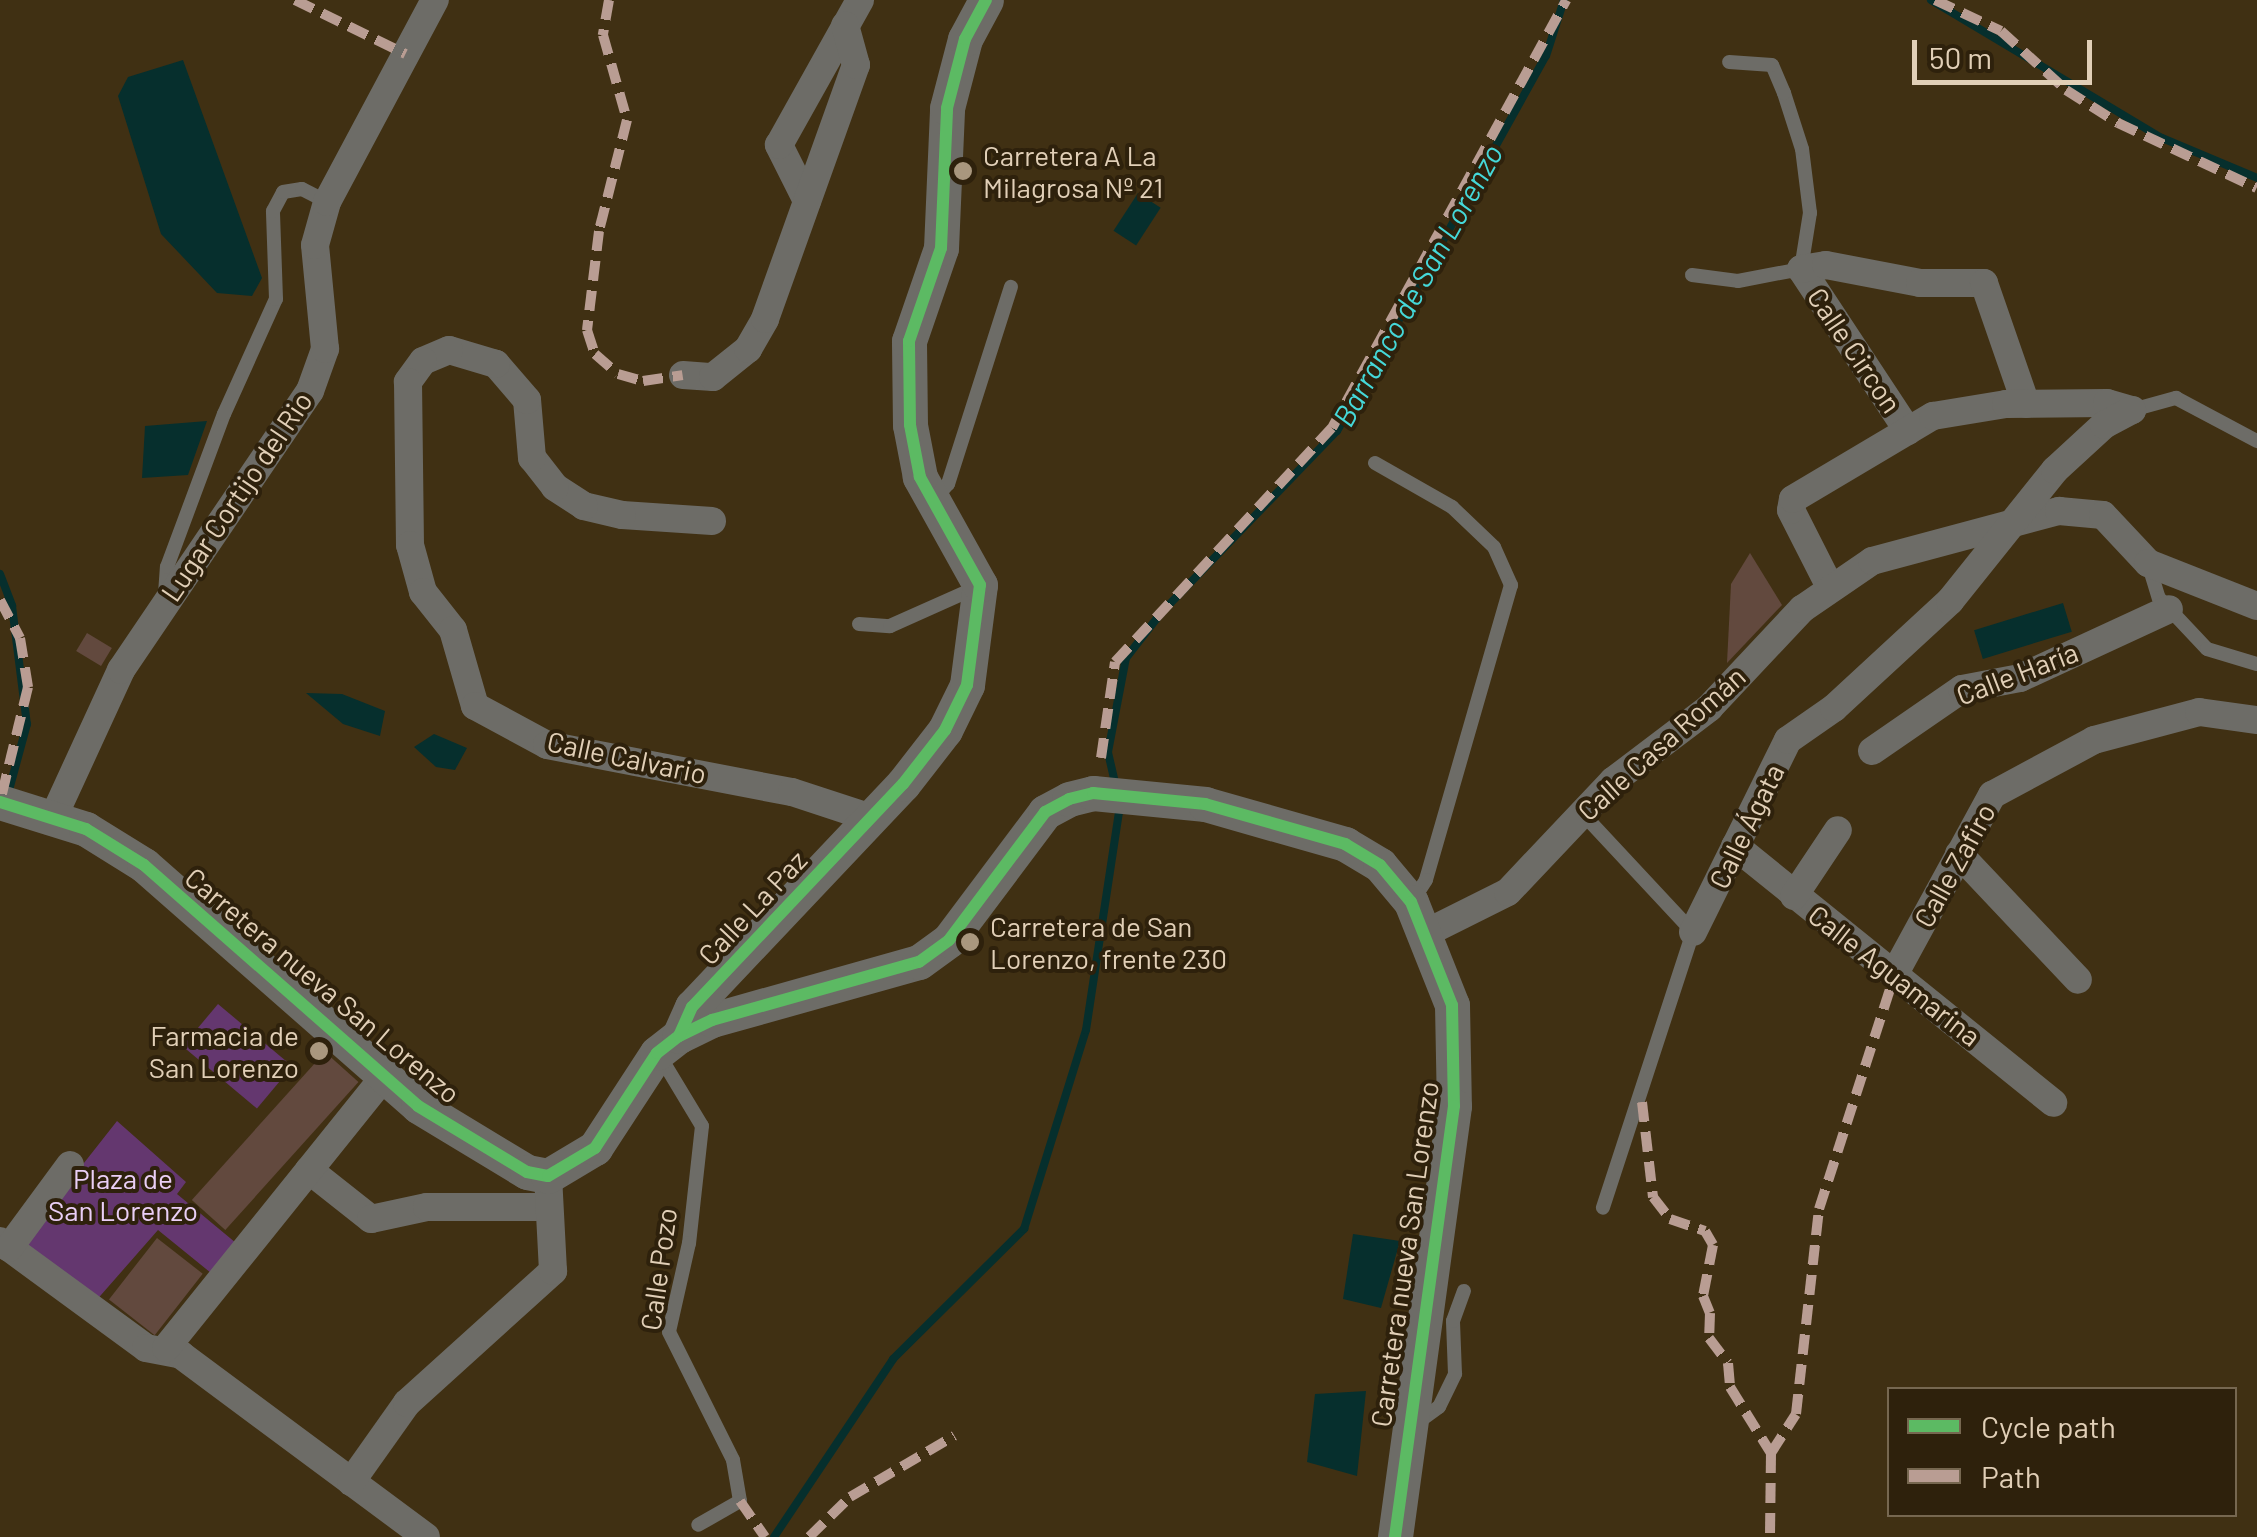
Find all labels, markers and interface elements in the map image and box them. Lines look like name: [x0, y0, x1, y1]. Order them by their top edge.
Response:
scale bar: [1917, 20, 2097, 82]
text: 50 m: [1929, 39, 1992, 75]
place label: Carretera A La Milagrosa Nº 21: [983, 138, 1163, 204]
water label: Barranco de San Lorenzo: [1324, 138, 1510, 432]
marker: Carretera A La Milagrosa Nº 21: [952, 160, 974, 182]
street label: Calle Circon: [1801, 281, 1909, 419]
street label: Lugar Cortijo del Rio: [153, 385, 319, 607]
street label: Calle Haría: [1951, 634, 2083, 712]
street label: Calle Casa Román: [1570, 659, 1752, 827]
street label: Calle Calvario: [544, 724, 710, 790]
street label: Calle Ágata: [1701, 758, 1791, 894]
street label: Calle Zafiro: [1906, 797, 2002, 933]
street label: Calle La Paz: [691, 843, 813, 971]
street label: Carretera nueva San Lorenzo: [179, 860, 467, 1110]
street label: Calle Aguamarina: [1802, 897, 1988, 1053]
place label: Carretera de San Lorenzo, frente 230: [990, 909, 1227, 975]
marker: Carretera de San Lorenzo, frente 230: [959, 931, 981, 953]
place label: Farmacia de San Lorenzo: [149, 1018, 299, 1084]
marker: Farmacia de San Lorenzo: [308, 1040, 330, 1062]
street label: Carretera nueva San Lorenzo: [1363, 1079, 1445, 1429]
park label: Plaza de San Lorenzo: [48, 1161, 198, 1227]
street label: Calle Pozo: [633, 1205, 683, 1333]
legend: [1887, 1387, 2237, 1517]
text: Cycle path: [1981, 1408, 2116, 1444]
text: Path: [1981, 1458, 2041, 1494]

